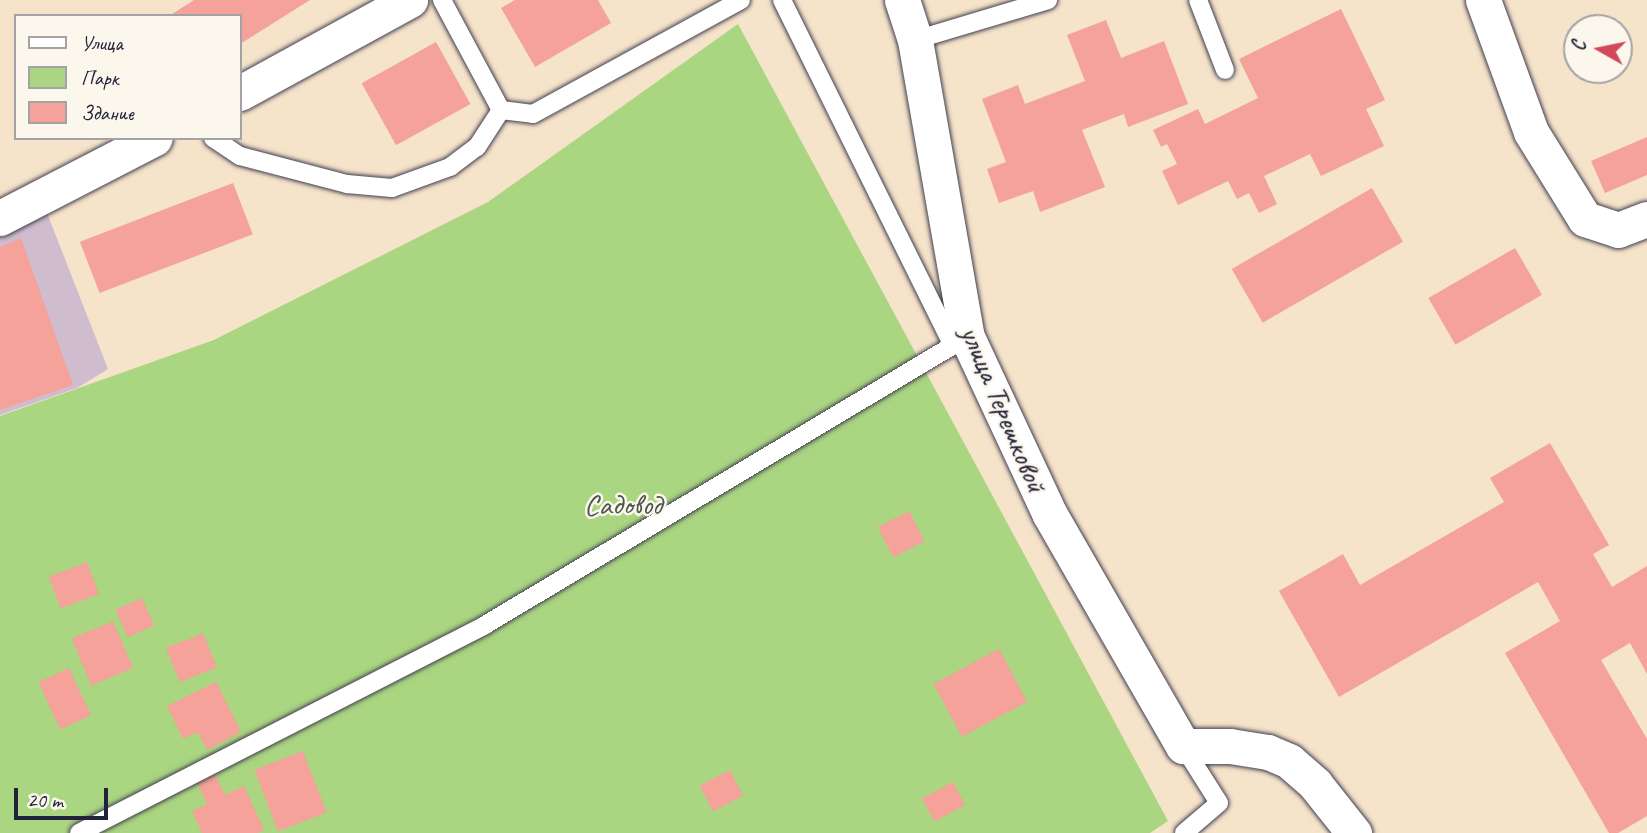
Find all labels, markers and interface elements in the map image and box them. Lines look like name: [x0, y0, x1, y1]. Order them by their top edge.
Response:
legend: [14, 14, 242, 140]
north arrow: [1563, 14, 1633, 84]
text: Улица: [81, 30, 123, 56]
text: С: [1567, 40, 1592, 53]
text: Парк: [81, 65, 118, 91]
text: Здание: [81, 100, 134, 126]
street label: улица Терешковой: [953, 322, 1055, 496]
park label: Садовод: [584, 486, 662, 522]
scale bar: [18, 774, 112, 818]
text: 20 m: [27, 787, 63, 813]

